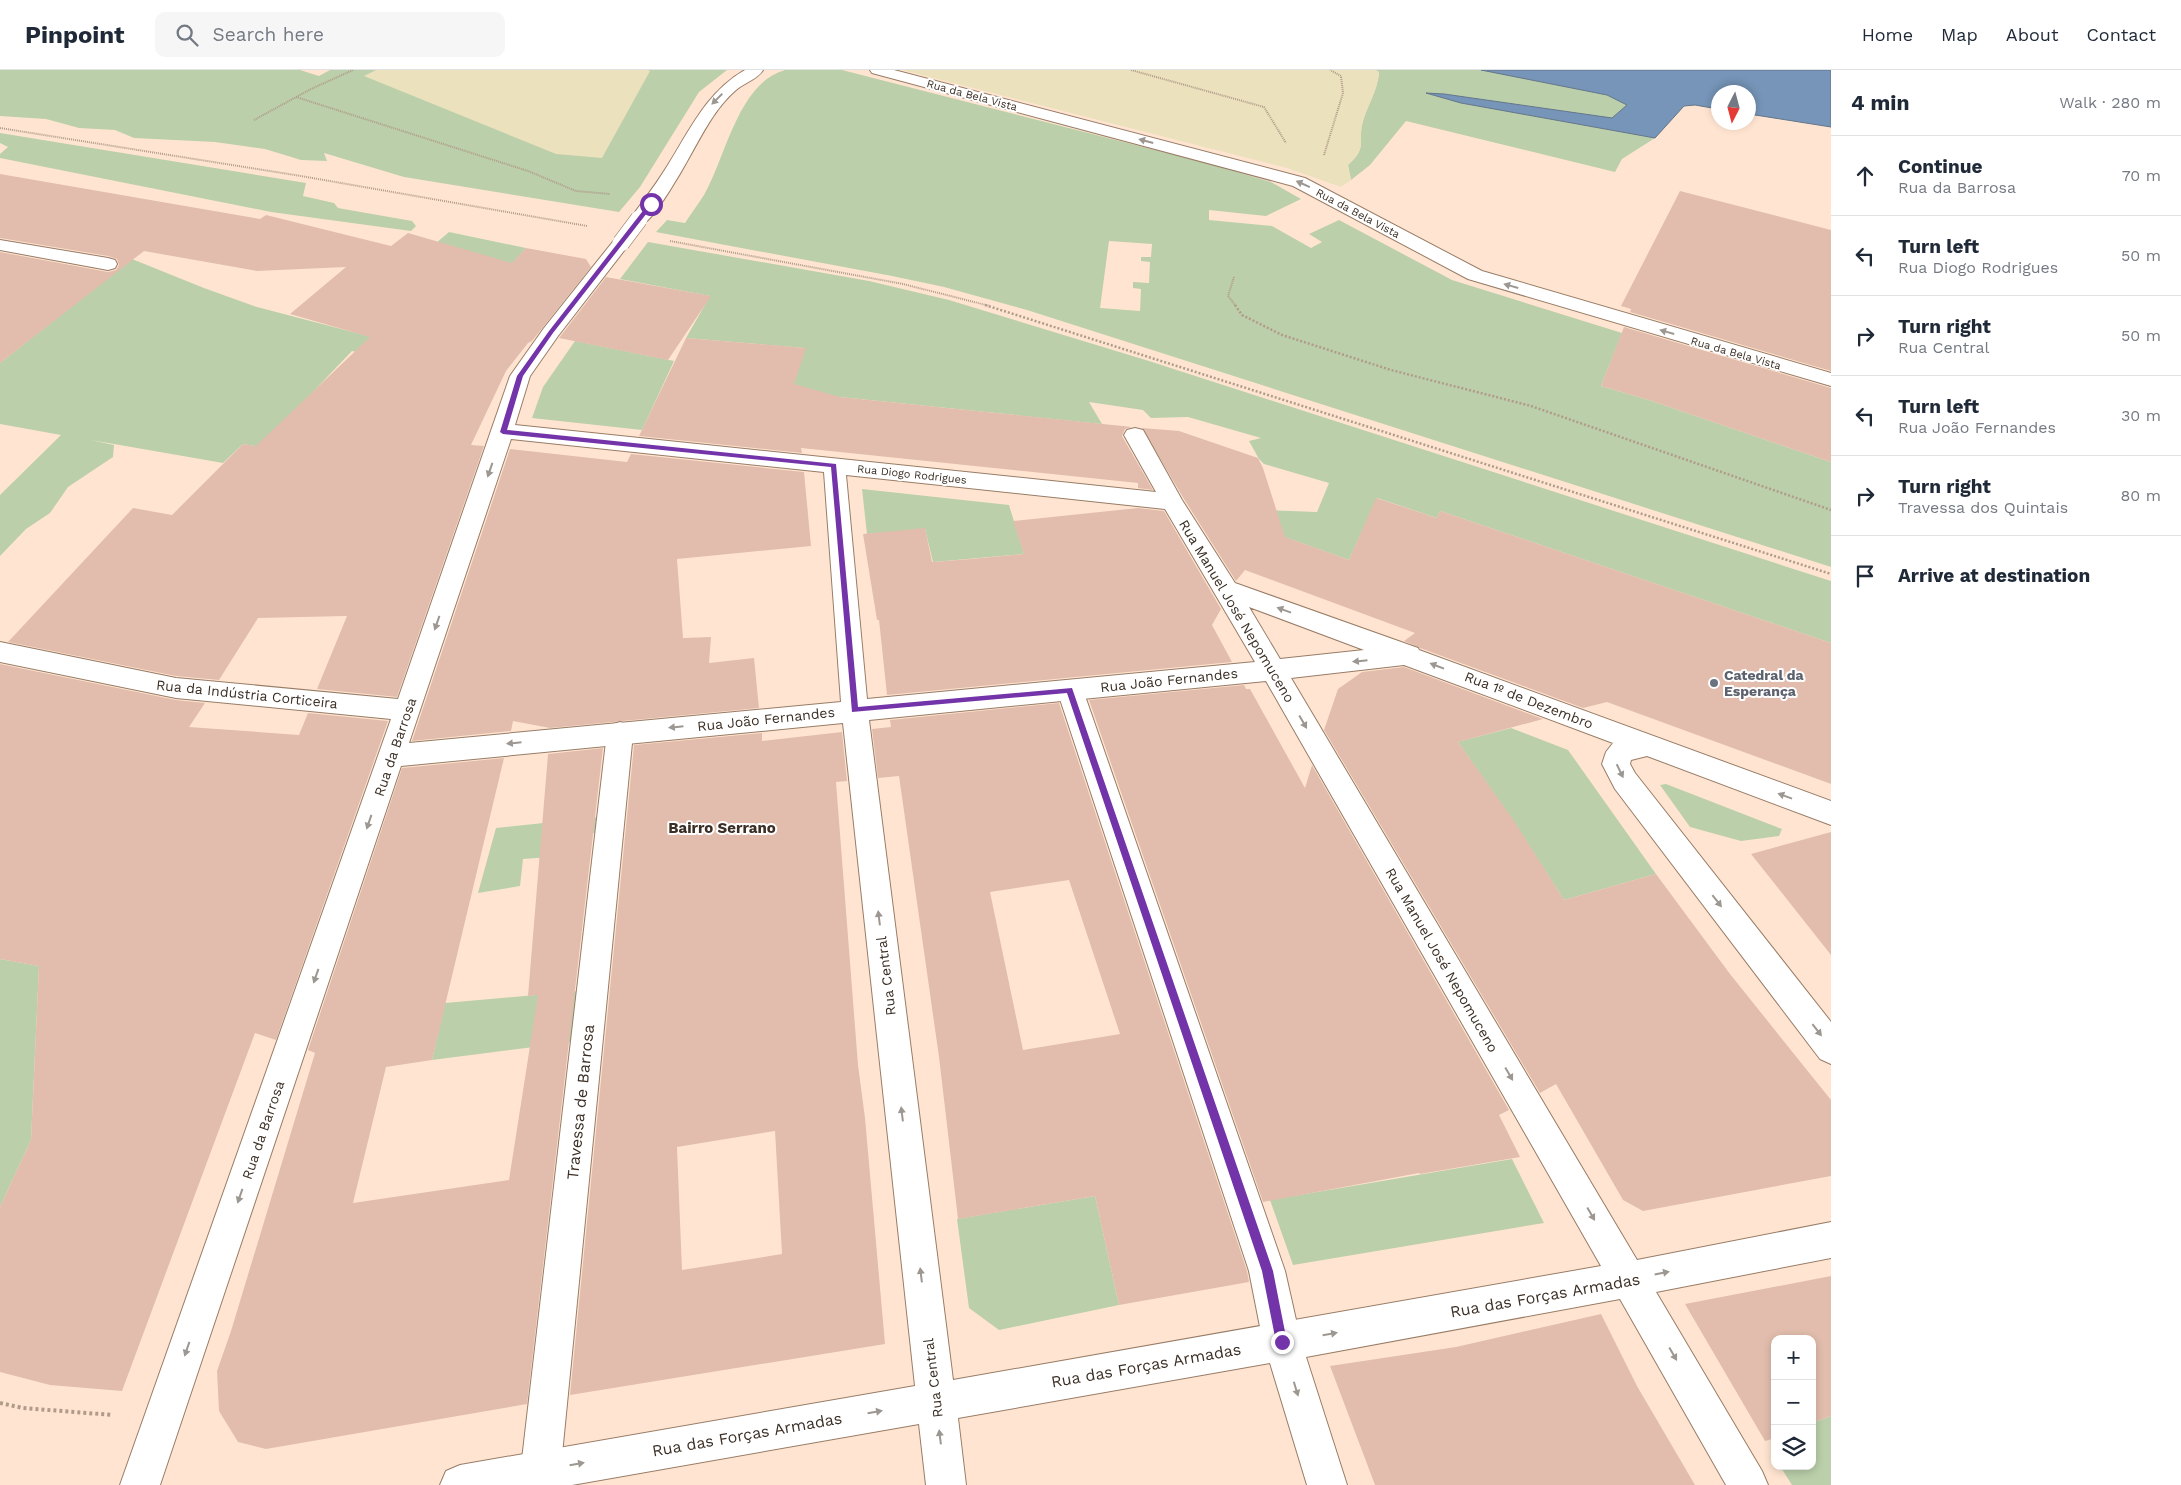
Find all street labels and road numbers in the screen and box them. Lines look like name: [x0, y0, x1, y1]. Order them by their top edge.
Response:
street label: Rua da Bela Vista: [925, 77, 1019, 114]
street label: Rua da Bela Vista: [1314, 186, 1402, 241]
street label: Rua da Bela Vista: [1689, 334, 1782, 373]
street label: Rua Diogo Rodrigues: [856, 462, 968, 487]
street label: Rua Manuel José Nepomuceno: [1176, 517, 1298, 705]
street label: Rua João Fernandes: [1099, 665, 1239, 695]
street label: Rua 1º de Dezembro: [1462, 668, 1596, 732]
street label: Rua da Indústria Corticeira: [155, 677, 339, 712]
street label: Rua da Barrosa: [371, 695, 419, 798]
street label: Rua João Fernandes: [696, 704, 836, 734]
street label: Rua Manuel José Nepomuceno: [1382, 865, 1502, 1055]
street label: Rua Central: [873, 935, 899, 1017]
street label: Travessa de Barrosa: [563, 1023, 598, 1181]
street label: Rua da Barrosa: [239, 1078, 287, 1181]
street label: Rua das Forças Armadas: [1449, 1269, 1641, 1322]
street label: Rua Central: [920, 1337, 946, 1419]
street label: Rua das Forças Armadas: [1050, 1339, 1242, 1392]
street label: Rua das Forças Armadas: [651, 1408, 843, 1461]

